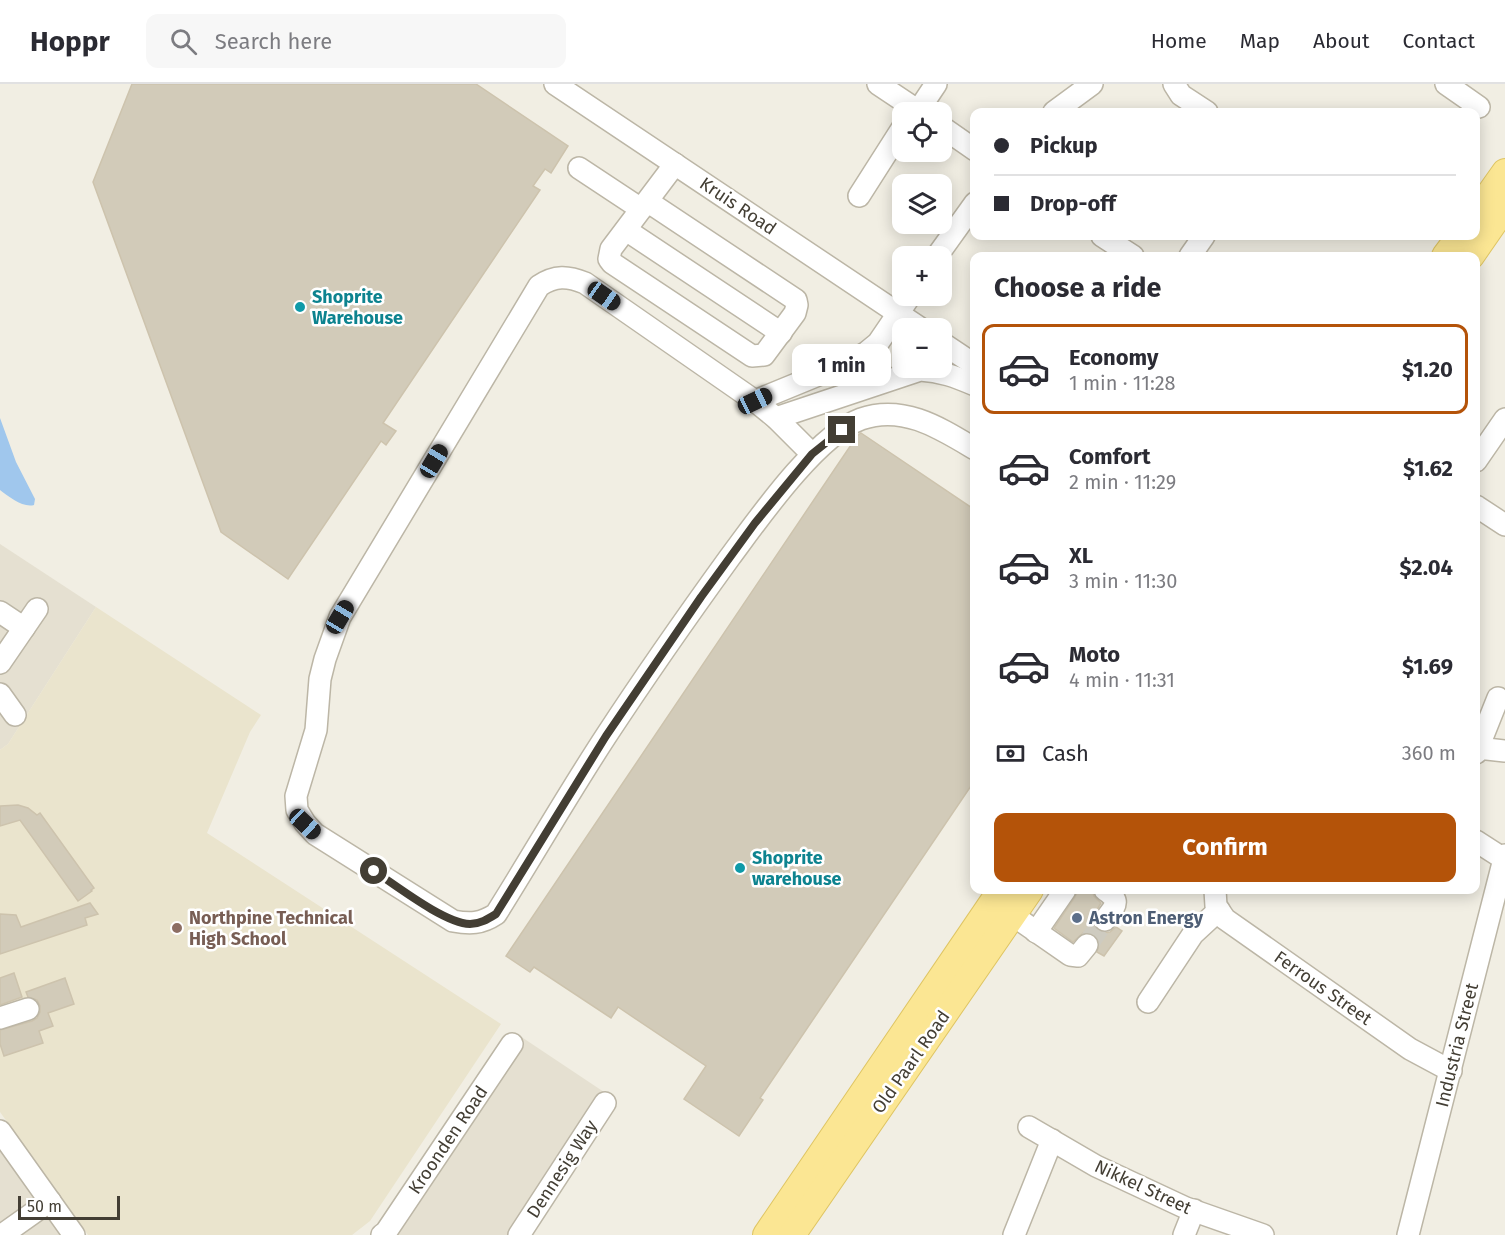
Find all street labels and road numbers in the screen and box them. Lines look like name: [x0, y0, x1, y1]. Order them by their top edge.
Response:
street label: Kruis Road: [695, 172, 781, 240]
street label: Ferrous Street: [1270, 946, 1377, 1030]
street label: Industria Street: [1431, 980, 1483, 1109]
street label: Old Paarl Road: [867, 1006, 955, 1118]
street label: Kroonden Road: [404, 1082, 492, 1198]
street label: Dennesig Way: [522, 1116, 602, 1222]
street label: Nikkel Street: [1091, 1155, 1195, 1219]

